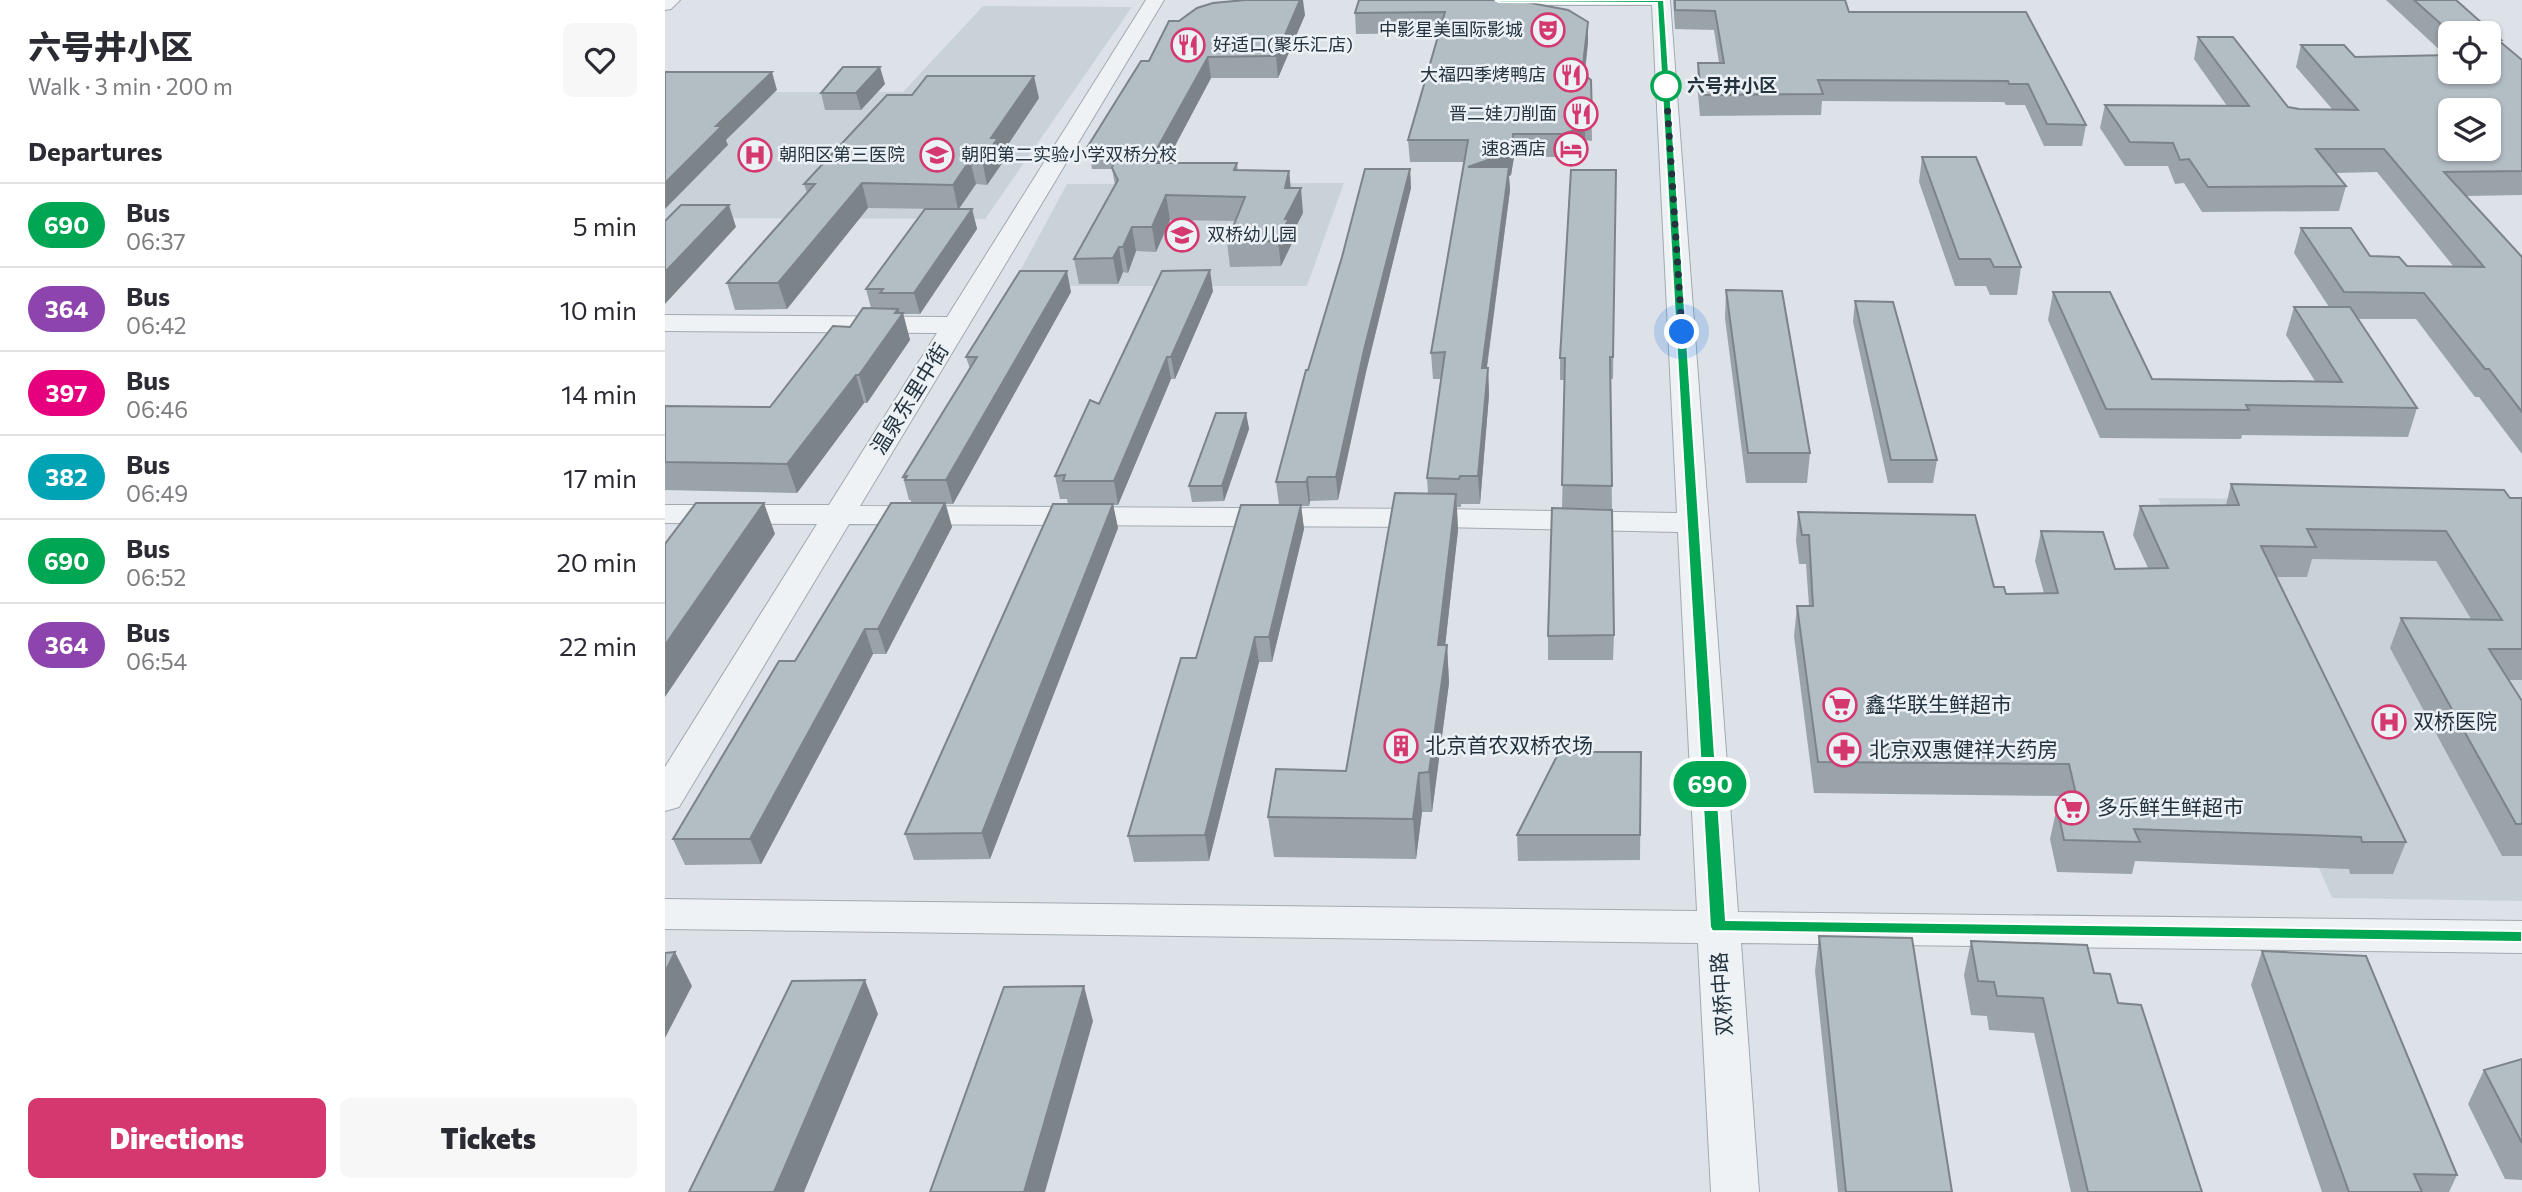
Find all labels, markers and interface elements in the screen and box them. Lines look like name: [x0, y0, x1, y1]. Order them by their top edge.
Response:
theatre icon: 中影星美国际影城: [1529, 11, 1567, 49]
place label: 中影星美国际影城: [1379, 18, 1523, 40]
map controls: [2438, 21, 2501, 161]
button: locate: [2438, 21, 2501, 84]
button: heart: [563, 23, 637, 97]
text: 六号井小区: [28, 25, 193, 66]
restaurant icon: 好适口(聚乐汇店): [1169, 26, 1207, 64]
place label: 好适口(聚乐汇店): [1213, 33, 1353, 55]
restaurant icon: 大福四季烤鸭店: [1552, 56, 1590, 94]
place label: 大福四季烤鸭店: [1420, 63, 1546, 85]
marker: 六号井小区: [1651, 71, 1681, 101]
text: Walk · 3 min · 200 m: [28, 72, 233, 100]
place label: 六号井小区: [1687, 74, 1777, 96]
restaurant icon: 晋二娃刀削面: [1562, 95, 1600, 133]
button: layers: [2438, 98, 2501, 161]
place label: 晋二娃刀削面: [1449, 102, 1557, 124]
hotel icon: 速8酒店: [1552, 130, 1590, 168]
text: Departures: [28, 135, 163, 166]
hospital icon: 朝阳区第三医院: [736, 136, 774, 174]
school or university icon: 朝阳第二实验小学双桥分校: [918, 136, 956, 174]
place label: 速8酒店: [1481, 137, 1546, 159]
place label: 朝阳区第三医院: [779, 143, 905, 165]
place label: 朝阳第二实验小学双桥分校: [961, 143, 1177, 165]
text: Bus: [126, 196, 170, 227]
text: 690: [44, 210, 89, 239]
text: 5 min: [573, 210, 637, 241]
school or university icon: 双桥幼儿园: [1163, 216, 1201, 254]
place label: 双桥幼儿园: [1207, 223, 1297, 245]
text: 06:37: [126, 227, 186, 255]
text: Bus: [126, 280, 170, 311]
text: 364: [45, 294, 88, 323]
text: 10 min: [560, 294, 637, 325]
text: 06:42: [126, 311, 187, 339]
your location: [1664, 314, 1699, 349]
street label: 温泉东里中街: [865, 338, 953, 458]
text: Bus: [126, 364, 170, 395]
text: 397: [46, 378, 87, 407]
text: 14 min: [561, 378, 637, 409]
text: 06:46: [126, 395, 188, 423]
text: Bus: [126, 448, 170, 479]
text: 382: [45, 462, 88, 491]
text: 17 min: [563, 462, 637, 493]
text: 06:49: [126, 479, 188, 507]
text: Bus: [126, 532, 170, 563]
text: 690: [44, 546, 89, 575]
text: 20 min: [556, 546, 637, 577]
text: 06:52: [126, 563, 186, 591]
text: Bus: [126, 616, 170, 647]
text: 364: [45, 630, 88, 659]
text: 22 min: [559, 630, 637, 661]
text: 06:54: [126, 647, 187, 675]
supermarket icon: 鑫华联生鲜超市: [1821, 686, 1859, 724]
place label: 鑫华联生鲜超市: [1865, 691, 2012, 716]
hospital icon: 双桥医院: [2370, 703, 2408, 741]
place label: 双桥医院: [2413, 708, 2497, 733]
building icon: 北京首农双桥农场: [1382, 727, 1420, 765]
pharmacy icon: 北京双惠健祥大药房: [1825, 731, 1863, 769]
place label: 北京首农双桥农场: [1425, 732, 1593, 757]
place label: 北京双惠健祥大药房: [1869, 736, 2058, 761]
line badge: 690: [1670, 761, 1750, 807]
text: 690: [1687, 769, 1733, 798]
supermarket icon: 多乐鲜生鲜超市: [2053, 789, 2091, 827]
place label: 多乐鲜生鲜超市: [2097, 794, 2244, 819]
street label: 双桥中路: [1705, 951, 1736, 1037]
button: Directions: [28, 1098, 326, 1178]
button: Tickets: [340, 1098, 637, 1178]

